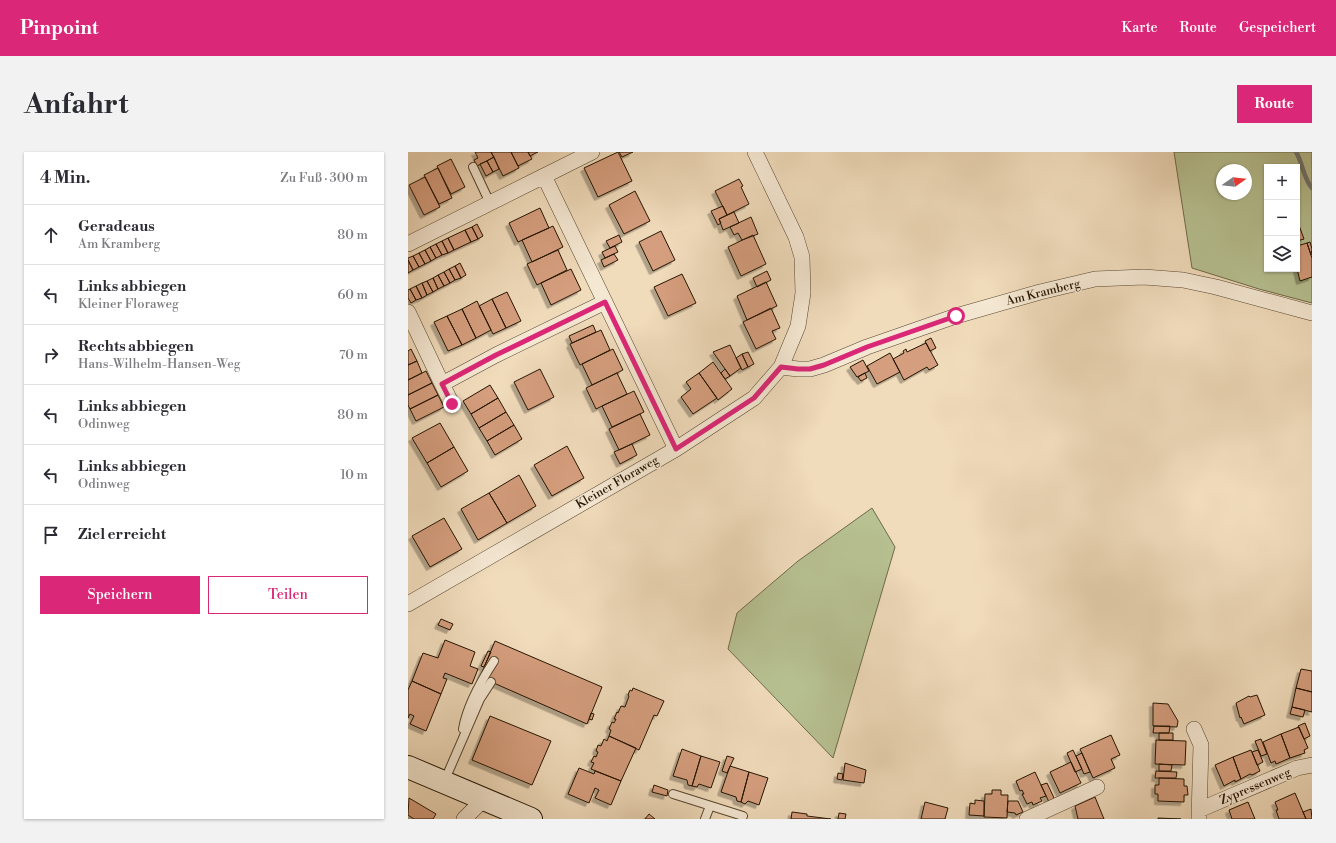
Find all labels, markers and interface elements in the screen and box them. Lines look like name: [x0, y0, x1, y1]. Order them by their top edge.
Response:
text: Pinpoint: [20, 16, 99, 40]
text: Karte: [1121, 19, 1158, 37]
text: Route: [1180, 19, 1217, 37]
text: Gespeichert: [1239, 19, 1316, 37]
button: Route: [1237, 85, 1312, 123]
text: Anfahrt: [24, 87, 128, 122]
north arrow: [1216, 164, 1252, 200]
map controls: [1264, 164, 1300, 272]
button: +: [1264, 164, 1300, 200]
text: 4 Min.: [40, 167, 90, 189]
text: Zu Fuß · 300 m: [280, 170, 368, 186]
button: −: [1264, 200, 1300, 236]
text: Geradeaus: [78, 217, 155, 236]
icon: ahead: [40, 224, 62, 246]
text: 80 m: [337, 227, 368, 243]
text: Am Kramberg: [78, 236, 160, 252]
button: layers: [1264, 236, 1300, 272]
street label: Am Kramberg: [1004, 276, 1083, 309]
text: Links abbiegen: [78, 277, 186, 296]
icon: left: [40, 284, 62, 306]
text: 60 m: [337, 287, 368, 303]
text: Kleiner Floraweg: [78, 296, 179, 312]
route start: [947, 307, 965, 325]
text: Rechts abbiegen: [78, 337, 194, 356]
icon: right: [40, 344, 62, 366]
text: 70 m: [339, 347, 368, 363]
text: Hans-Wilhelm-Hansen-Weg: [78, 356, 241, 372]
route end: [443, 395, 461, 413]
text: Links abbiegen: [78, 397, 186, 416]
icon: left: [40, 404, 62, 426]
text: 80 m: [337, 407, 368, 423]
text: Odinweg: [78, 416, 130, 432]
street label: Kleiner Floraweg: [573, 452, 662, 512]
text: Links abbiegen: [78, 457, 186, 476]
icon: left: [40, 464, 62, 486]
text: 10 m: [340, 467, 368, 483]
text: Odinweg: [78, 476, 130, 492]
icon: arrive: [40, 524, 62, 546]
text: Ziel erreicht: [78, 525, 166, 544]
button: Speichern: [40, 576, 200, 614]
button: Teilen: [208, 576, 368, 614]
street label: Zypressenweg: [1217, 764, 1294, 808]

